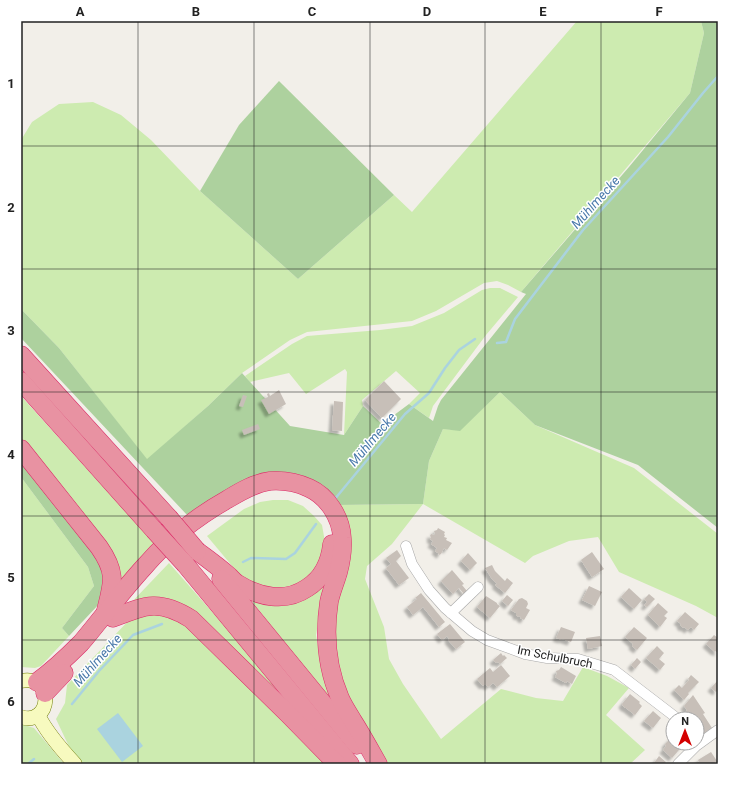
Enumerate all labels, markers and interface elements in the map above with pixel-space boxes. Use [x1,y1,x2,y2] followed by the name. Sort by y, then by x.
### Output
[76,4,85,19] text: A
[192,4,200,19] text: B
[308,4,317,19] text: C
[423,4,431,19] text: D
[539,4,547,19] text: E
[655,4,663,19] text: F
[7,76,15,91] text: 1
[568,173,623,232] water label: Mühlmecke
[7,200,15,215] text: 2
[7,323,15,338] text: 3
[346,409,399,469] water label: Mühlmecke
[7,447,15,462] text: 4
[7,570,15,585] text: 5
[70,631,125,690] water label: Mühlmecke
[516,643,594,671] street label: Im Schulbruch
[7,694,15,709] text: 6
[665,711,705,751] north arrow
[681,715,689,728] text: N

